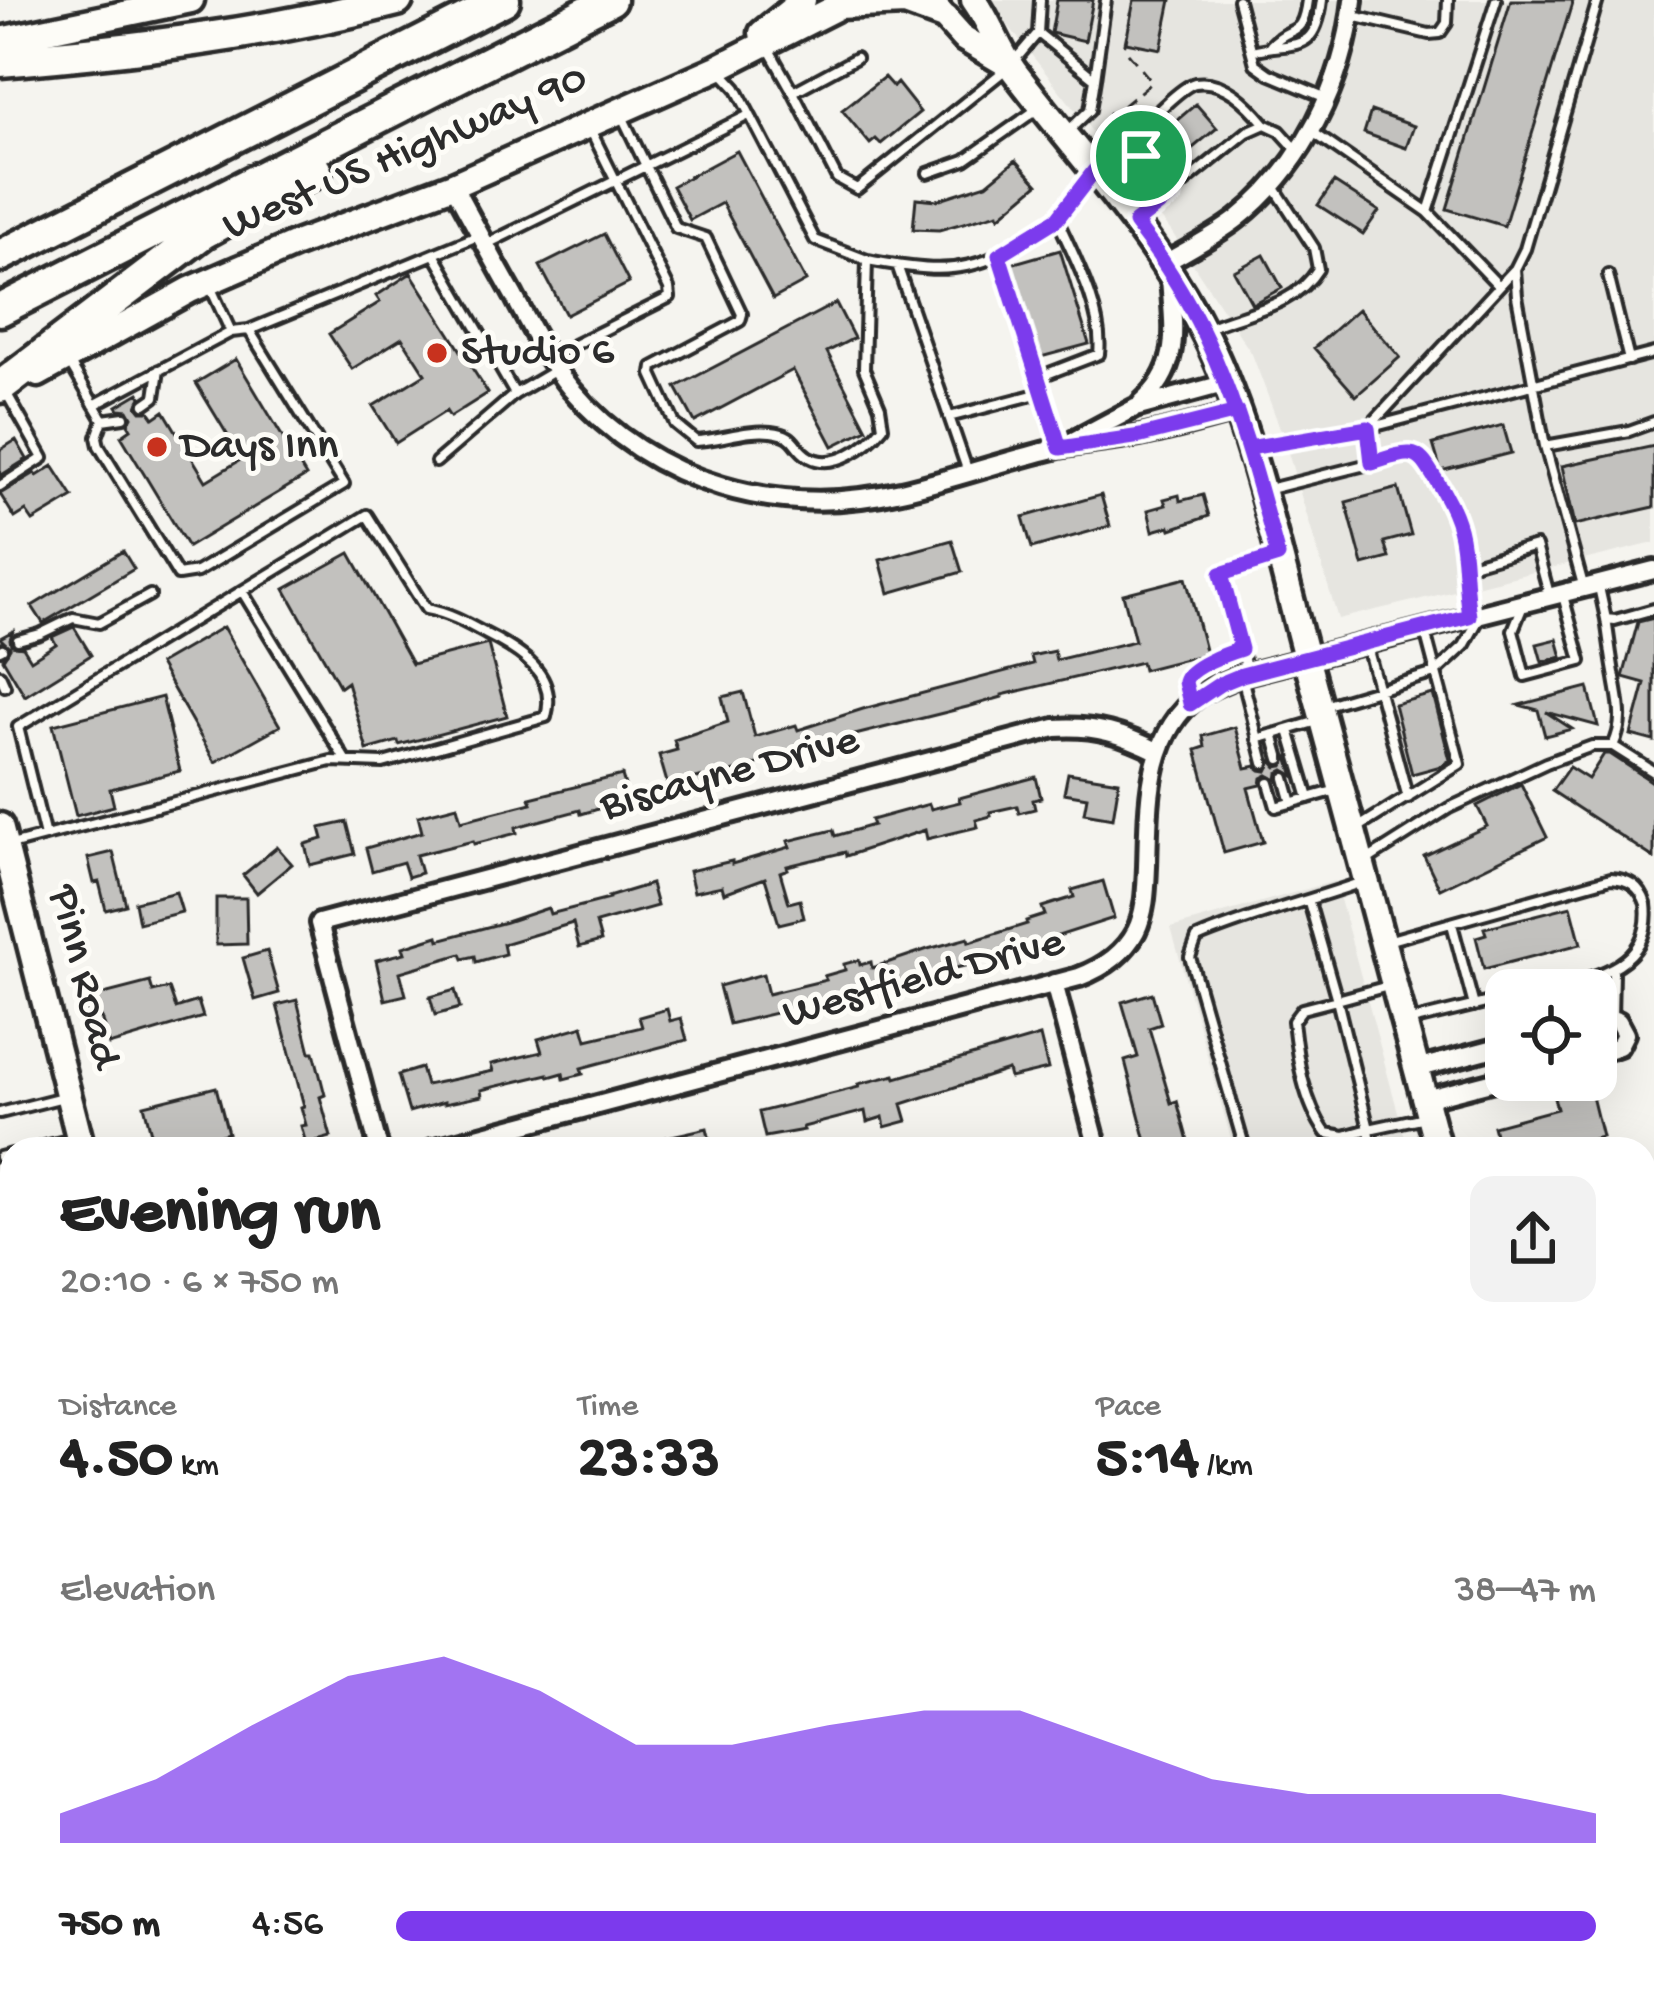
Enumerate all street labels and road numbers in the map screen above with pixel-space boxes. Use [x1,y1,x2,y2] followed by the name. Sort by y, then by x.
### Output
[216,53,596,255] street label: West US Highway 90
[594,715,866,835] street label: Biscayne Drive
[33,878,131,1077] street label: Pinn Road
[778,917,1071,1043] street label: Westfield Drive

